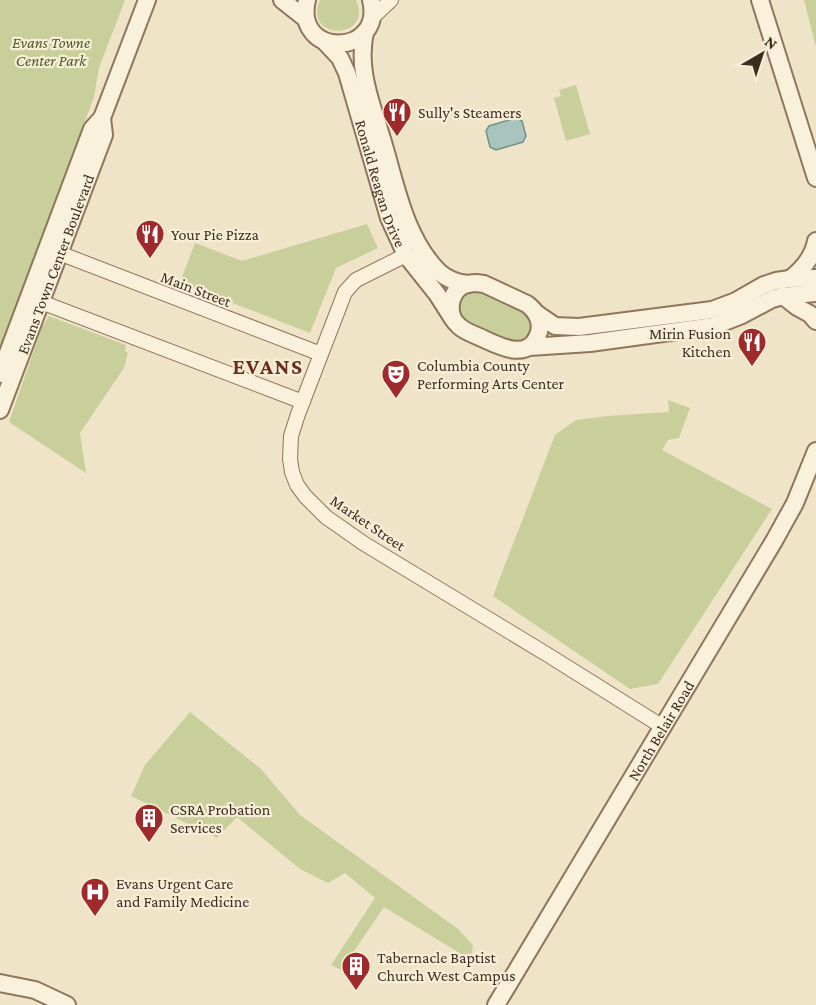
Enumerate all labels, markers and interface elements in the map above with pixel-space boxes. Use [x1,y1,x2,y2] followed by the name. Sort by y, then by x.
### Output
[732,24,792,84] north arrow
[762,33,781,53] text: N
[12,34,90,69] park label: Evans Towne Center Park
[381,96,413,138] restaurant icon: Sully's Steamers
[418,104,522,122] place label: Sully's Steamers
[353,118,410,250] street label: Ronald Reagan Drive
[13,171,97,356] street label: Evans Town Center Boulevard
[134,218,166,260] restaurant icon: Your Pie Pizza
[171,226,260,243] place label: Your Pie Pizza
[158,268,234,310] street label: Main Street
[649,325,731,360] place label: Mirin Fusion Kitchen
[736,326,768,368] restaurant icon: Mirin Fusion Kitchen
[233,354,303,379] district label: EVANS
[417,357,565,393] place label: Columbia County Performing Arts Center
[380,358,412,400] theatre icon: Columbia County Performing Arts Center
[327,492,409,555] street label: Market Street
[624,677,697,784] street label: North Belair Road
[170,801,271,836] place label: CSRA Probation Services
[133,802,165,844] building icon: CSRA Probation Services
[116,875,249,911] place label: Evans Urgent Care and Family Medicine
[79,876,111,918] hospital icon: Evans Urgent Care and Family Medicine
[377,949,515,985] place label: Tabernacle Baptist Church West Campus
[340,950,372,992] building icon: Tabernacle Baptist Church West Campus

